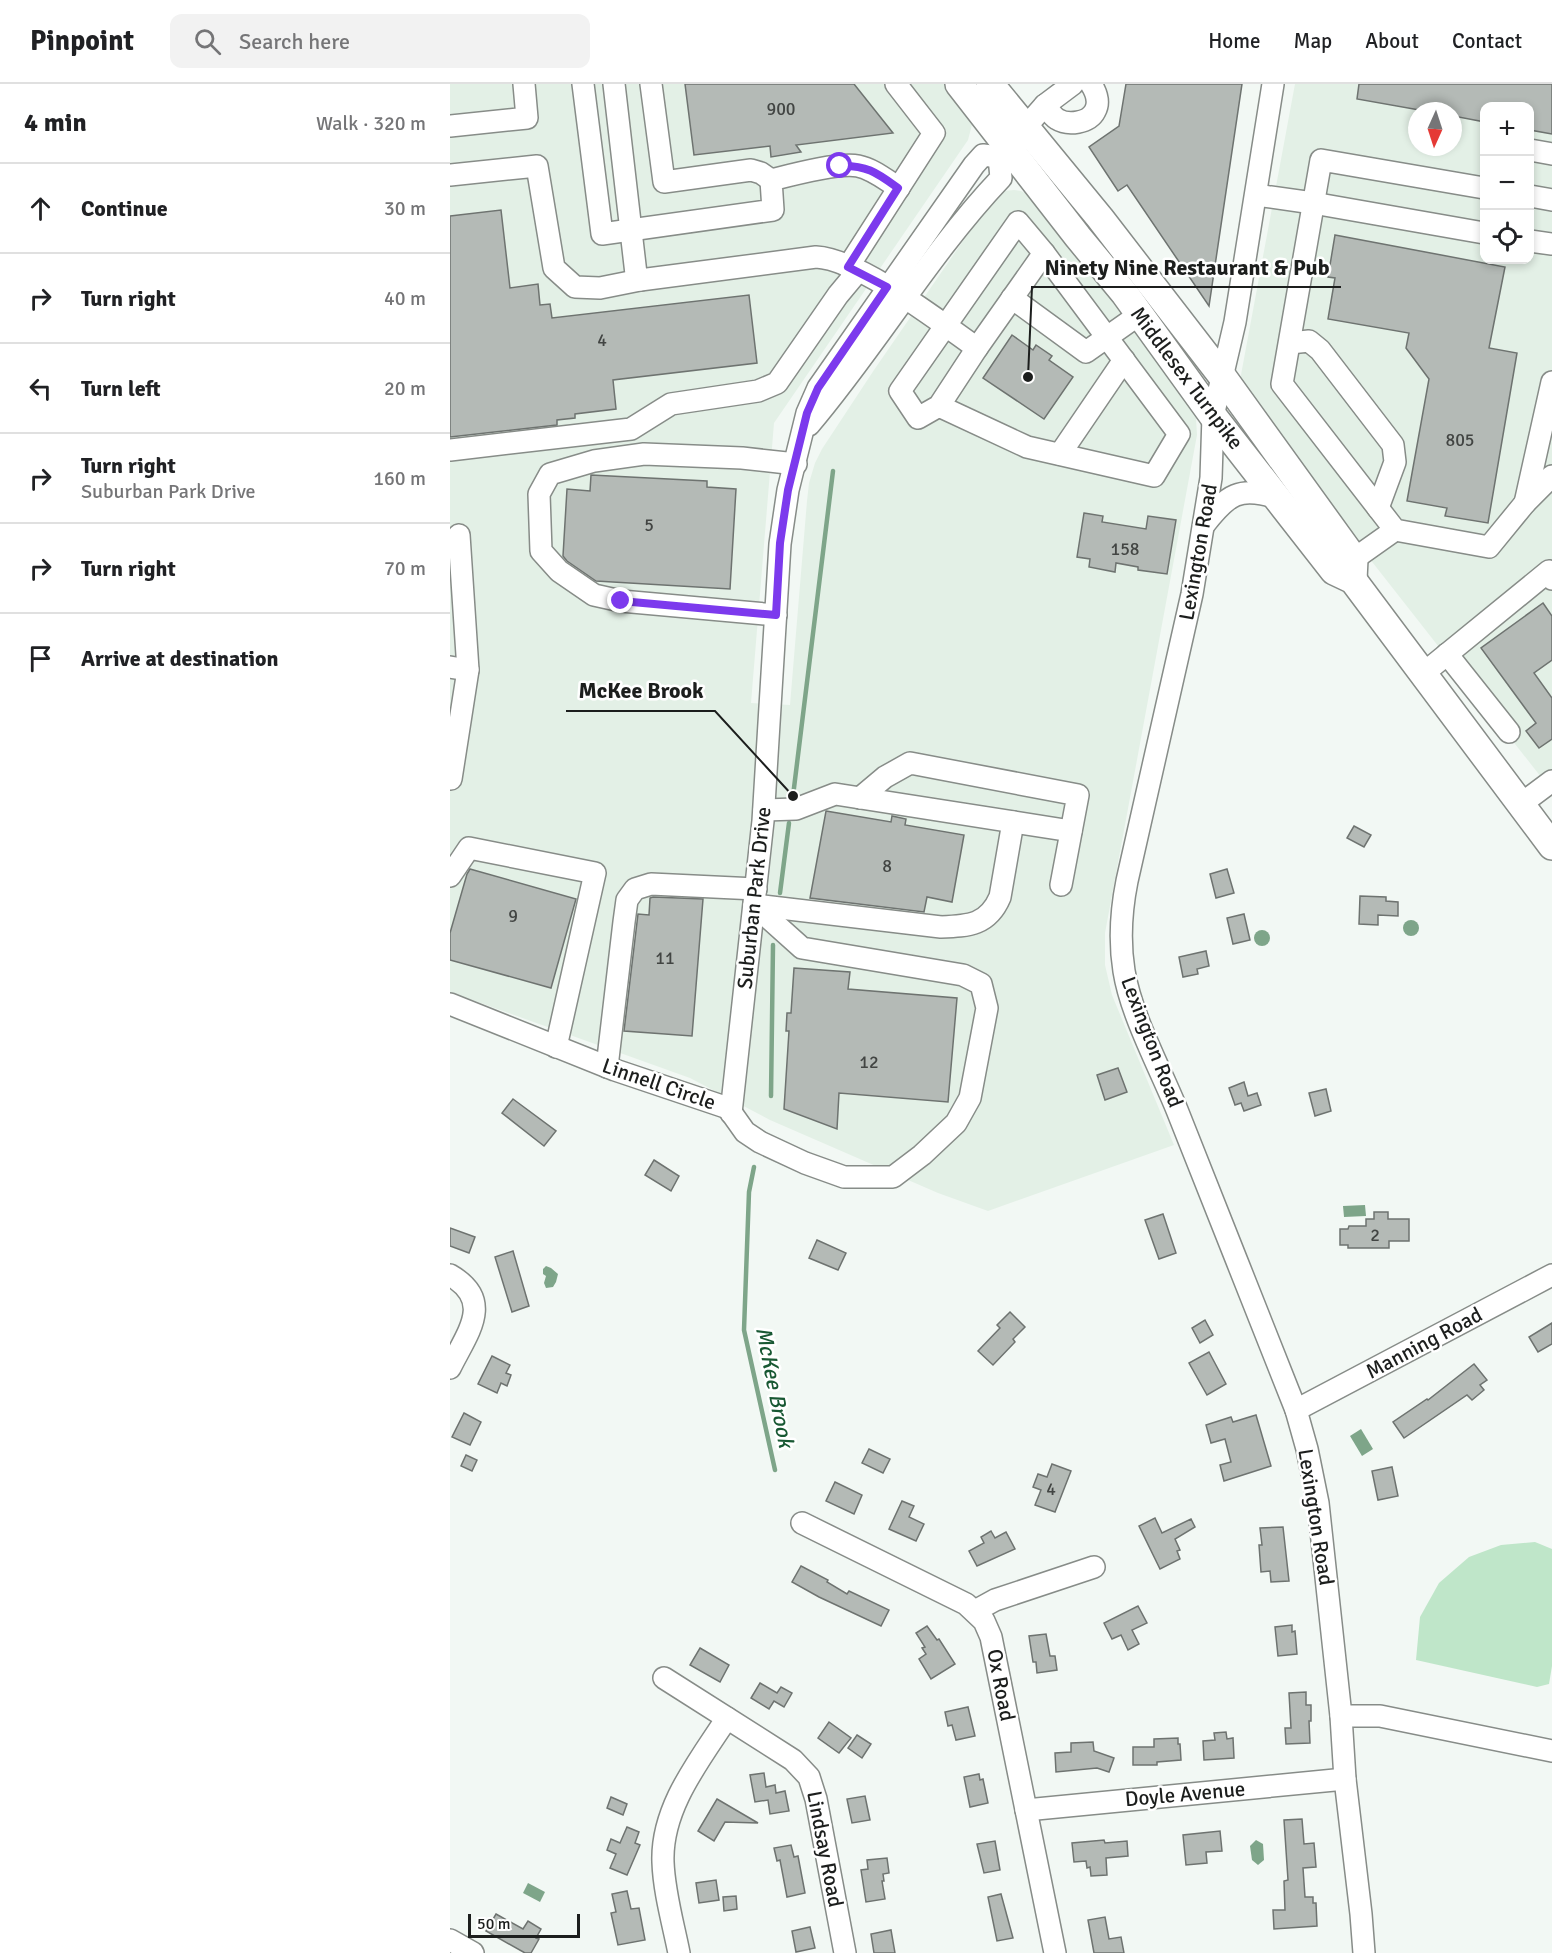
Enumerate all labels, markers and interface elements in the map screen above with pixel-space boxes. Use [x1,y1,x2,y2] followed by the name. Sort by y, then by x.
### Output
[170,14,590,68] search box
[30,24,134,58] text: Pinpoint
[191,25,224,58] icon: search
[239,28,350,55] text: Search here
[1208,28,1261,54] text: Home
[1294,28,1332,54] text: Map
[1365,28,1419,54] text: About
[1452,28,1522,54] text: Contact
[766,98,796,120] house number: 900
[1408,102,1462,156] north arrow
[1480,102,1534,264] map controls
[1480,102,1534,156] button: +
[24,107,87,139] text: 4 min
[316,111,426,136] text: Walk · 320 m
[826,152,852,178] route start
[1480,156,1534,210] button: −
[24,192,57,225] icon: ahead
[81,195,168,222] text: Continue
[384,196,426,221] text: 30 m
[1480,210,1534,264] button: locate
[1032,247,1341,287] callout: Ninety Nine Restaurant & Pub
[1045,254,1330,281] text: Ninety Nine Restaurant & Pub
[24,282,57,315] icon: right
[81,285,176,312] text: Turn right
[384,286,426,311] text: 40 m
[1125,301,1249,455] street label: Middlesex Turnpike
[597,329,607,351] house number: 4
[24,372,57,405] icon: left
[81,375,161,402] text: Turn left
[384,376,426,401] text: 20 m
[1445,429,1475,451] house number: 805
[81,452,176,479] text: Turn right
[24,462,57,495] icon: right
[373,466,426,491] text: 160 m
[81,479,255,504] text: Suburban Park Drive
[1173,482,1223,622] street label: Lexington Road
[644,514,654,536] house number: 5
[1110,538,1140,560] house number: 158
[24,552,57,585] icon: right
[81,555,176,582] text: Turn right
[384,556,426,581] text: 70 m
[607,587,633,613] route end
[24,642,57,675] icon: arrive
[81,645,278,672] text: Arrive at destination
[566,671,715,711] callout: McKee Brook
[578,677,704,704] text: McKee Brook
[731,806,777,990] street label: Suburban Park Drive
[882,855,892,877] house number: 8
[508,905,518,927] house number: 9
[655,947,675,969] house number: 11
[1115,973,1189,1111] street label: Lexington Road
[859,1051,879,1073] house number: 12
[599,1052,719,1116] street label: Linnell Circle
[1370,1224,1380,1246] house number: 2
[1361,1301,1487,1385] street label: Manning Road
[750,1324,800,1452] water label: McKee Brook
[1292,1447,1340,1587] street label: Lexington Road
[1046,1478,1056,1500] house number: 4
[981,1647,1021,1723] street label: Ox Road
[1124,1776,1246,1812] street label: Doyle Avenue
[801,1789,849,1909] street label: Lindsay Road
[468,1911,580,1938] scale bar
[477,1914,511,1934] text: 50 m

